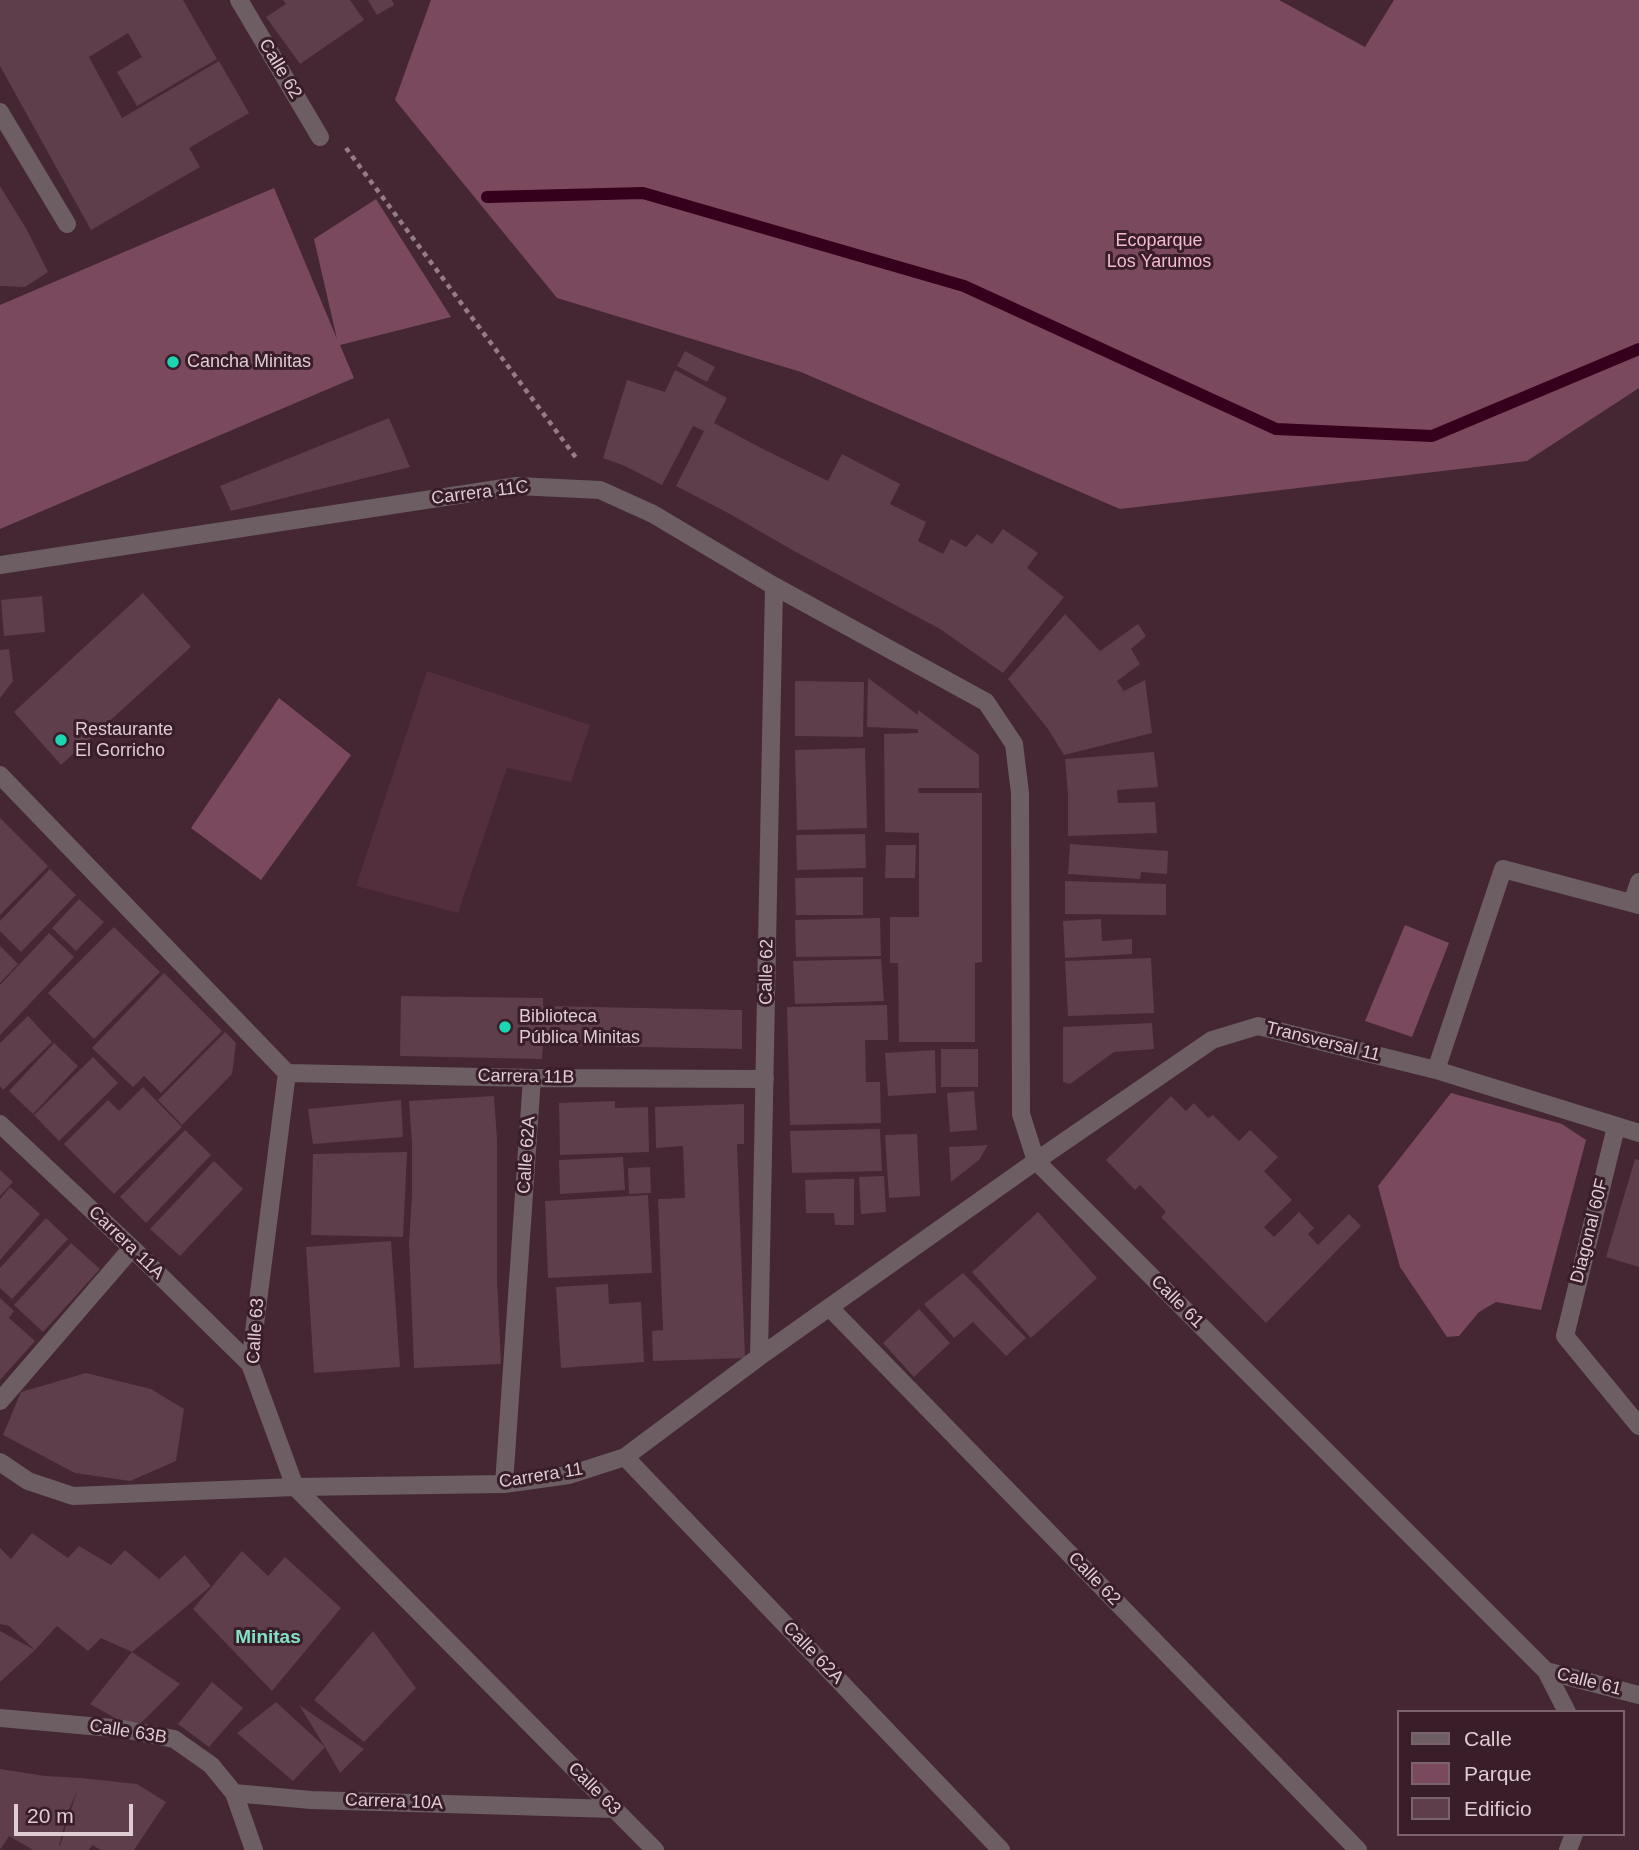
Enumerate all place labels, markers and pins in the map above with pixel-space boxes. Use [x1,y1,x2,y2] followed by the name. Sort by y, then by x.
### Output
[187,351,311,373] place label: Cancha Minitas
[165,354,181,370] marker: Cancha Minitas
[75,719,173,762] place label: Restaurante El Gorricho
[53,732,69,748] marker: Restaurante El Gorricho
[519,1006,640,1048] place label: Biblioteca Pública Minitas
[497,1019,513,1035] marker: Biblioteca Pública Minitas

